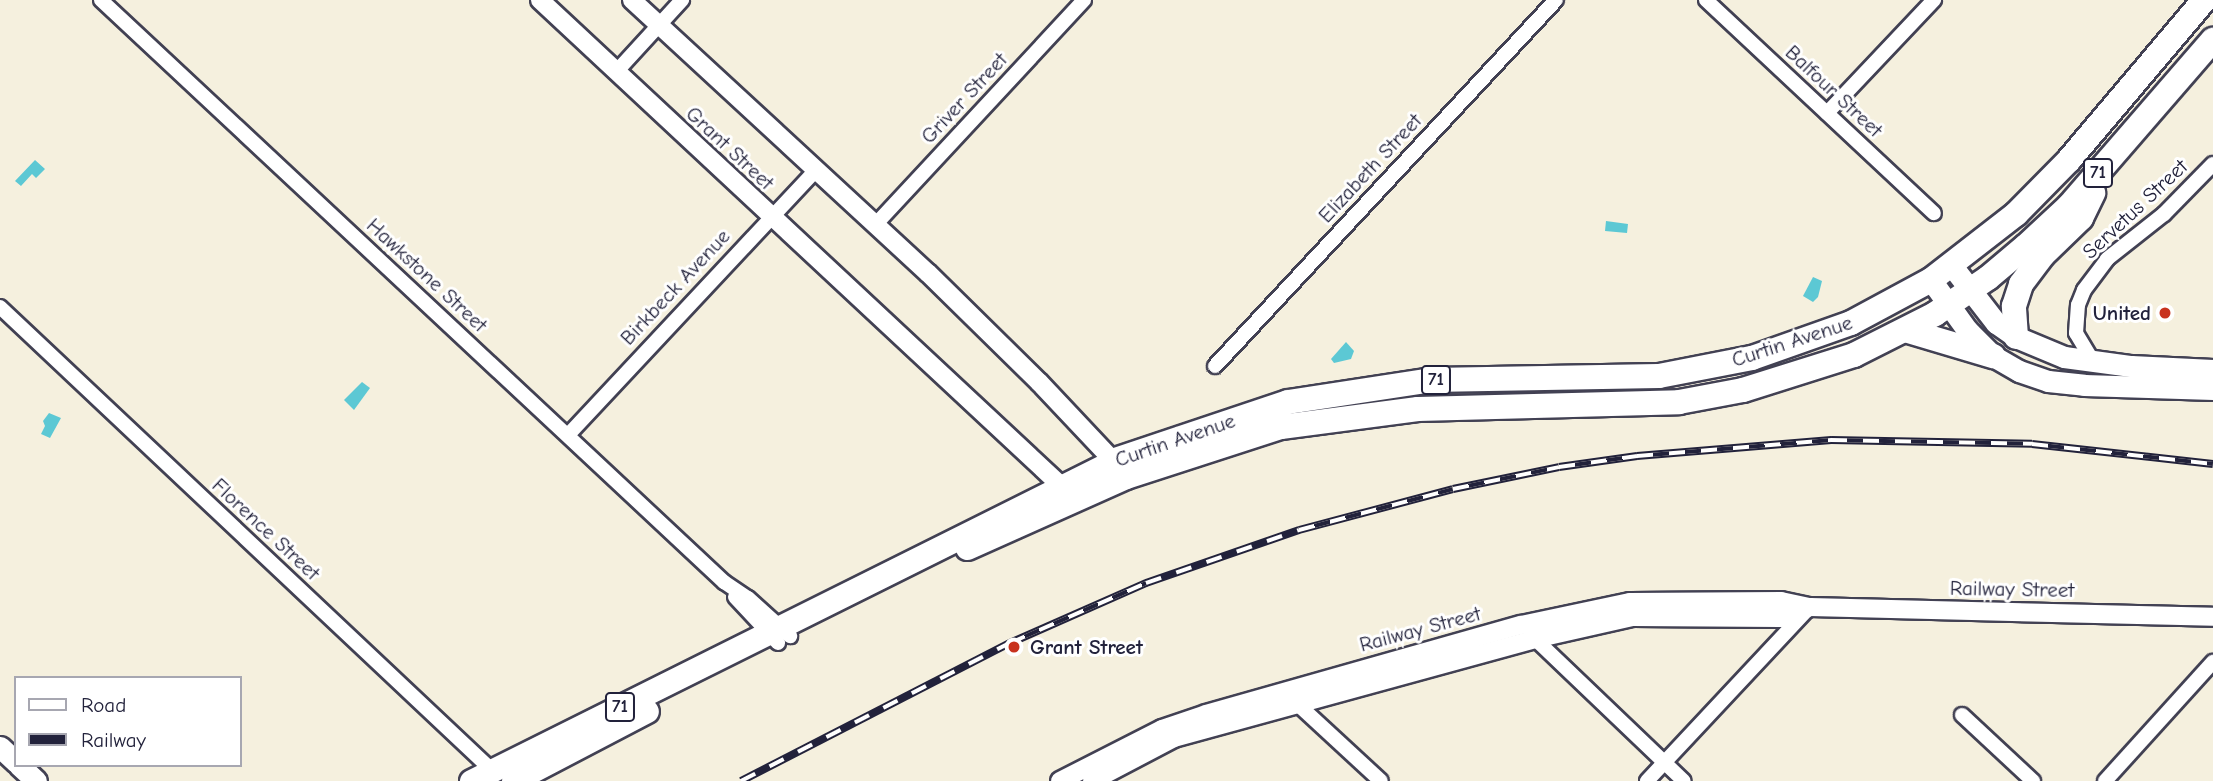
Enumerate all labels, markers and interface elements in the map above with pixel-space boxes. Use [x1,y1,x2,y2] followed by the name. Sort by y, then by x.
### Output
[1780,40,1888,142] street label: Balfour Street
[916,47,1012,149] street label: Griver Street
[681,101,779,195] street label: Grant Street
[1313,108,1427,228] street label: Elizabeth Street
[2077,154,2193,264] street label: Servetus Street
[2082,158,2114,188] road number: 71
[361,213,493,337] street label: Hawkstone Street
[615,224,735,350] street label: Birkbeck Avenue
[2093,300,2151,326] place label: United
[2157,305,2173,321] marker: United
[1729,310,1855,372] street label: Curtin Avenue
[1420,364,1452,396] road number: 71
[1112,408,1238,472] street label: Curtin Avenue
[207,473,325,585] street label: Florence Street
[1950,575,2074,603] street label: Railway Street
[1357,601,1483,657] street label: Railway Street
[1030,634,1143,660] place label: Grant Street
[1004,637,1024,657] marker: Grant Street
[14,676,242,767] legend
[604,692,636,722] road number: 71
[81,693,126,717] text: Road
[81,728,146,752] text: Railway

